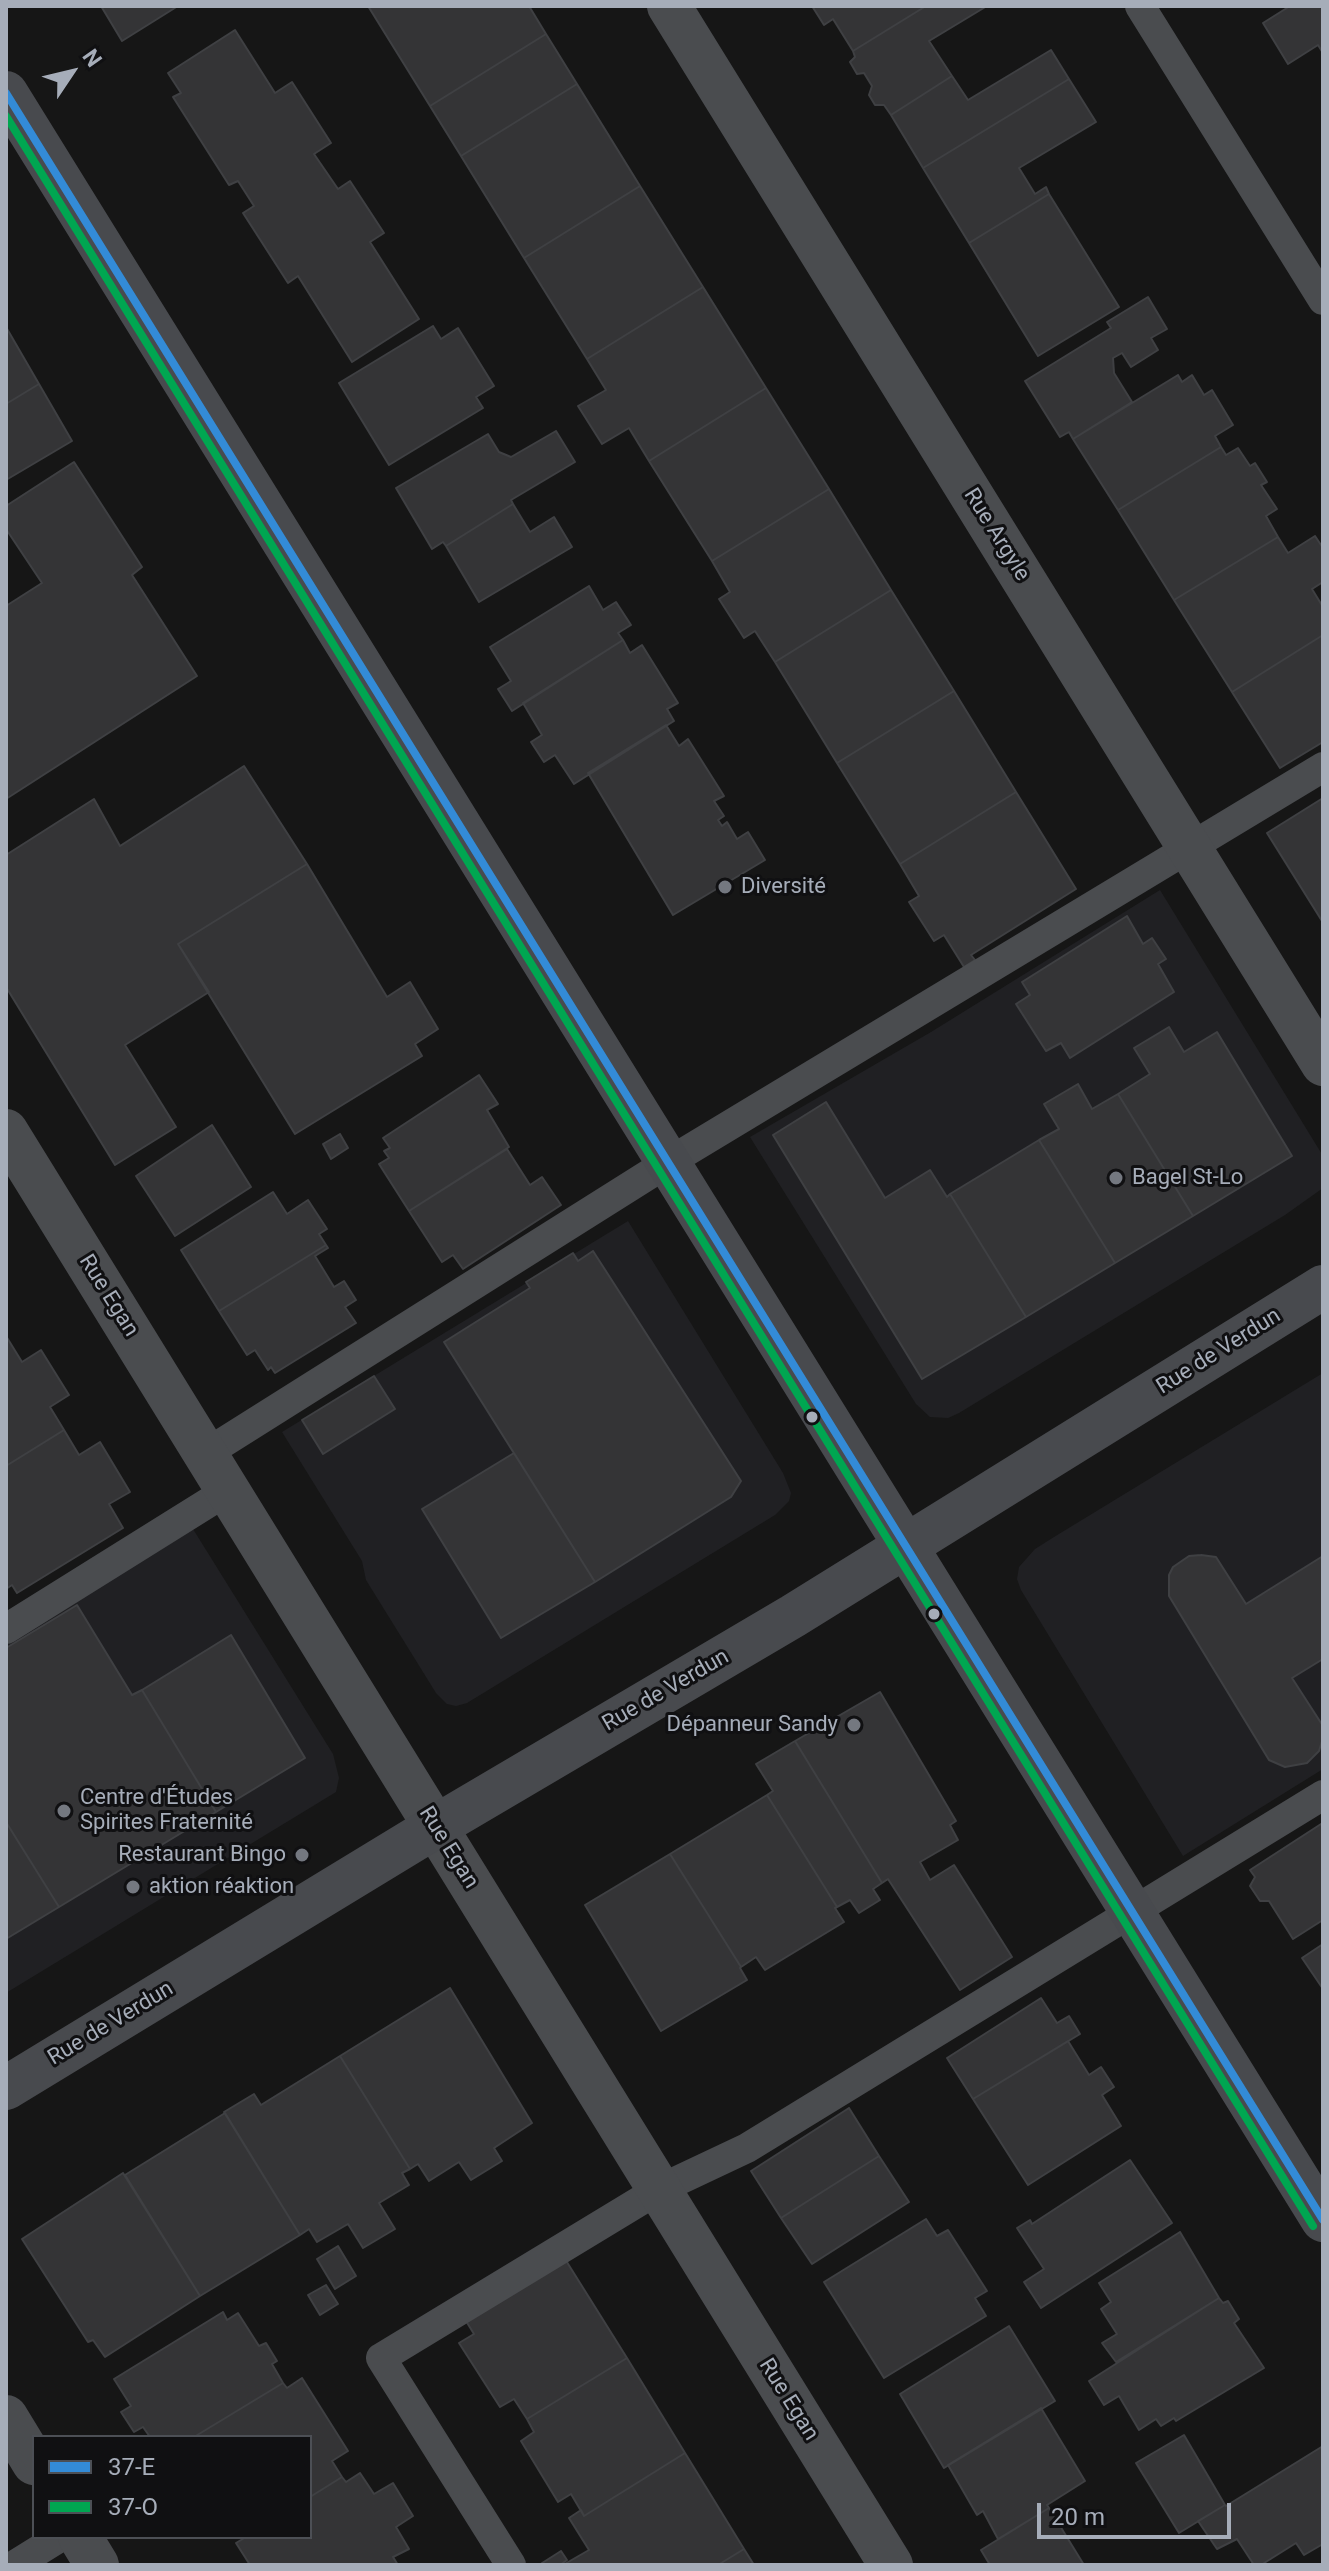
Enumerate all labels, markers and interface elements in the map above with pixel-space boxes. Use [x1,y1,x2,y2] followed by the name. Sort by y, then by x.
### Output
[32,32,112,112] north arrow
[77,44,107,71] text: N
[957,484,1035,586] street label: Rue Argyle
[741,874,826,900] place label: Diversité
[716,878,734,896] marker: Diversité
[1132,1165,1243,1191] place label: Bagel St-Lo
[1107,1169,1125,1187] marker: Bagel St-Lo
[73,1250,143,1342] street label: Rue Egan
[1152,1303,1286,1401] street label: Rue de Verdun
[804,1409,820,1425] unlabelled marker
[926,1606,942,1622] unlabelled marker
[598,1644,734,1738] street label: Rue de Verdun
[667,1712,838,1738] place label: Dépanneur Sandy
[845,1716,863,1734] marker: Dépanneur Sandy
[80,1785,253,1836] place label: Centre d'Études Spirites Fraternité
[55,1802,73,1820] marker: Centre d'Études Spirites Fraternité
[413,1802,483,1894] street label: Rue Egan
[118,1842,286,1868] place label: Restaurant Bingo
[293,1846,311,1864] marker: Restaurant Bingo
[149,1874,294,1900] place label: aktion réaktion
[124,1878,142,1896] marker: aktion réaktion
[44,1976,178,2072] street label: Rue de Verdun
[753,2354,823,2446] street label: Rue Egan
[32,2435,312,2539] legend
[108,2453,155,2481] text: 37-E
[1041,2487,1235,2537] scale bar
[108,2493,158,2521] text: 37-O
[1051,2503,1105,2531] text: 20 m

